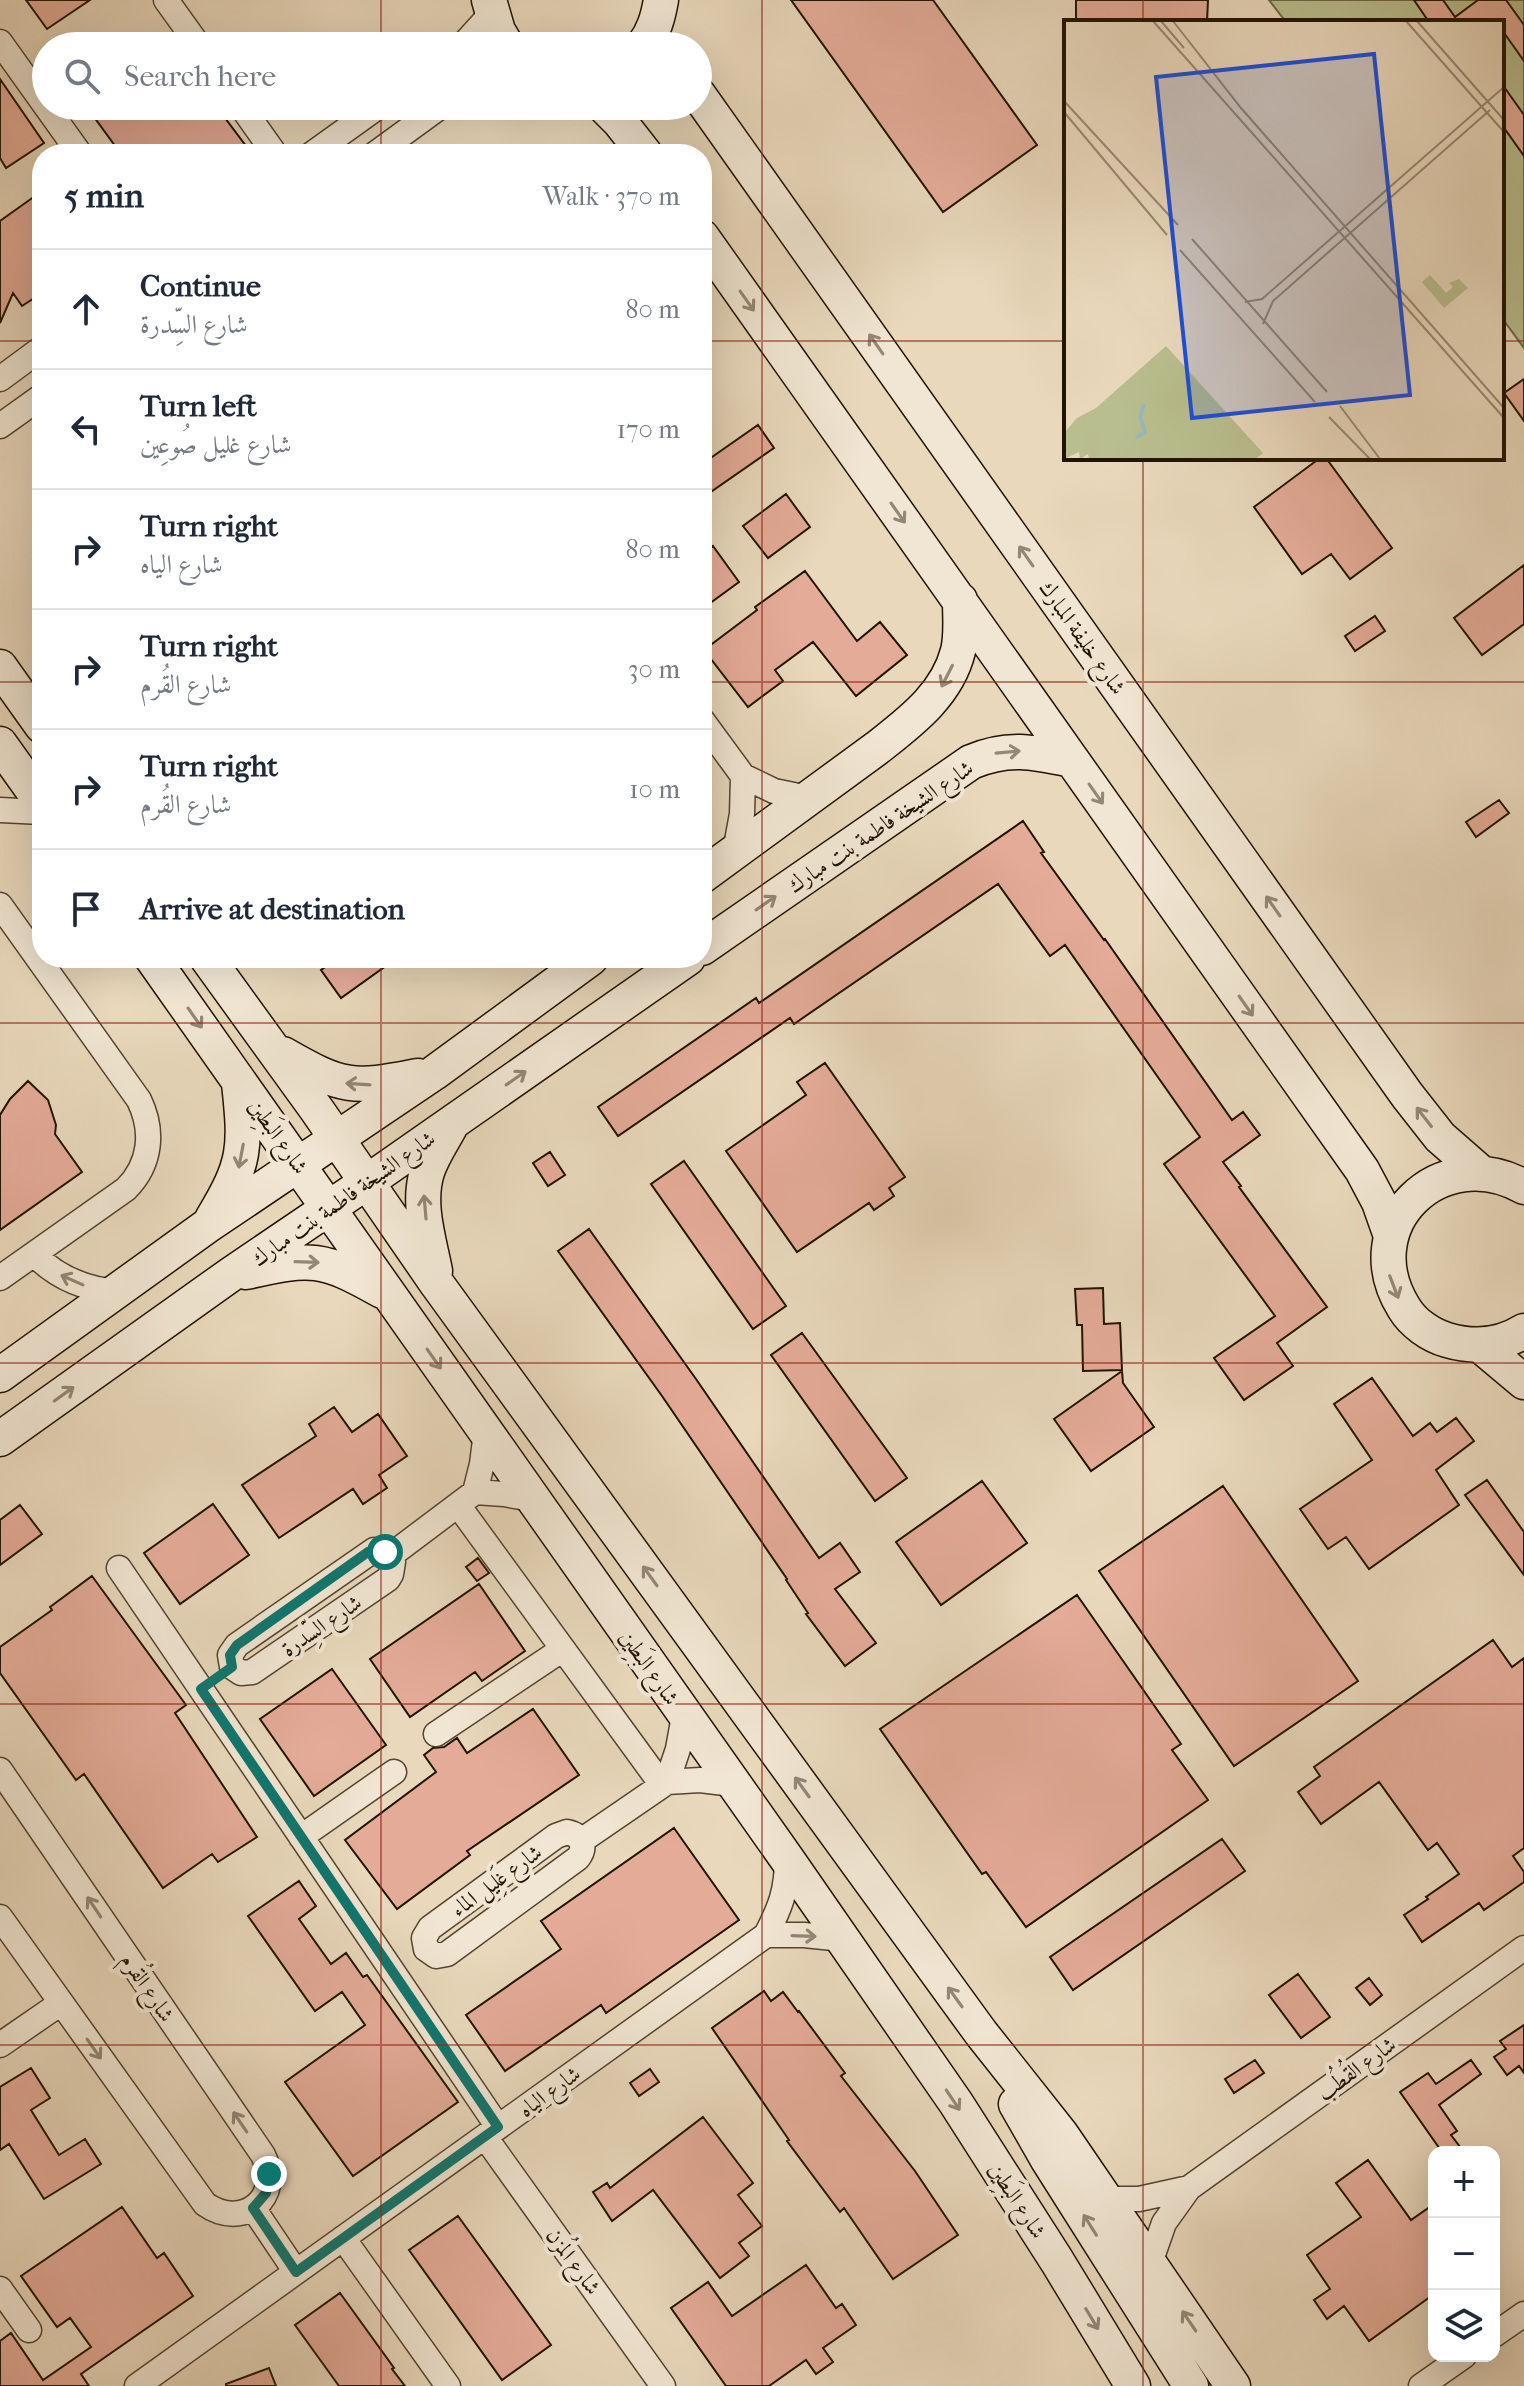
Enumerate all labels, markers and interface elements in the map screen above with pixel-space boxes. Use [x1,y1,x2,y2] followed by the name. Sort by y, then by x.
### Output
[1064,20,1504,460] inset map
[32,32,712,120] search box
[60,54,104,98] icon: search
[124,59,276,94] text: Search here
[64,176,144,216] text: 5 min
[543,181,680,212] text: Walk · 370 m
[140,269,261,304] text: Continue
[64,287,108,331] icon: ahead
[739,289,755,311] one-way arrow
[625,294,680,325] text: 80 m
[140,309,248,340] text: شارع السِّدرة
[868,334,884,356] one-way arrow
[140,389,257,424] text: Turn left
[64,407,108,451] icon: left
[617,414,680,445] text: 170 m
[140,429,292,460] text: شارع غليل صُوعِين
[890,501,906,523] one-way arrow
[140,509,278,544] text: Turn right
[64,527,108,571] icon: right
[625,534,680,565] text: 80 m
[1018,546,1034,568] one-way arrow
[140,549,223,580] text: شارع الياه
[1029,575,1131,703] street label: شارع خليفة المبارك
[140,629,278,664] text: Turn right
[64,647,108,691] icon: right
[628,654,680,685] text: 30 m
[939,663,955,687] one-way arrow
[140,669,231,700] text: شارع القُرم
[994,745,1021,760] one-way arrow
[140,749,278,784] text: Turn right
[783,755,981,903] street label: شارع الشيخة فاطمة بنت مبارك
[64,767,108,811] icon: right
[629,774,680,805] text: 10 m
[1088,782,1104,804] one-way arrow
[140,789,231,820] text: شارع القُرم
[64,887,108,931] icon: arrive
[140,892,405,927] text: Arrive at destination
[754,895,776,911] one-way arrow
[1265,895,1281,917] one-way arrow
[1237,995,1254,1016] one-way arrow
[187,1007,204,1029] one-way arrow
[504,1070,526,1086] one-way arrow
[345,1076,371,1091] one-way arrow
[239,1092,316,1182] street label: شارع البَطِين
[1415,1107,1433,1128] one-way arrow
[247,1126,443,1276] street label: شارع الشيخة فاطمة بنت مبارك
[233,1143,248,1169] one-way arrow
[417,1194,432,1221] one-way arrow
[293,1255,320,1270] one-way arrow
[60,1272,85,1287] one-way arrow
[1388,1274,1402,1299] one-way arrow
[426,1347,443,1369] one-way arrow
[52,1386,74,1402] one-way arrow
[367,1534,403,1570] route start
[641,1566,658,1588] one-way arrow
[275,1587,369,1666] street label: شارع السِّدرة
[610,1623,687,1713] street label: شارع البَطِين
[794,1776,810,1798] one-way arrow
[444,1837,550,1927] street label: شارع غَلِيل الماء
[86,1896,102,1919] one-way arrow
[790,1928,817,1943] one-way arrow
[110,1945,185,2030] street label: شارع القُرم
[947,1987,963,2009] one-way arrow
[1308,2027,1404,2110] street label: شارع القُطُب
[86,2037,102,2059] one-way arrow
[514,2061,589,2127] street label: شارع الياه
[945,2088,961,2110] one-way arrow
[232,2111,249,2133] one-way arrow
[1428,2146,1500,2362] map controls
[1428,2146,1500,2218] button: +
[251,2156,287,2192] route end
[979,2156,1054,2246] street label: شارع البَطِين
[1081,2214,1097,2237] one-way arrow
[1428,2218,1500,2290] button: −
[536,2220,611,2303] street label: شارع المُزن
[1428,2290,1500,2362] button: layers
[1084,2307,1100,2330] one-way arrow
[1181,2311,1197,2333] one-way arrow

